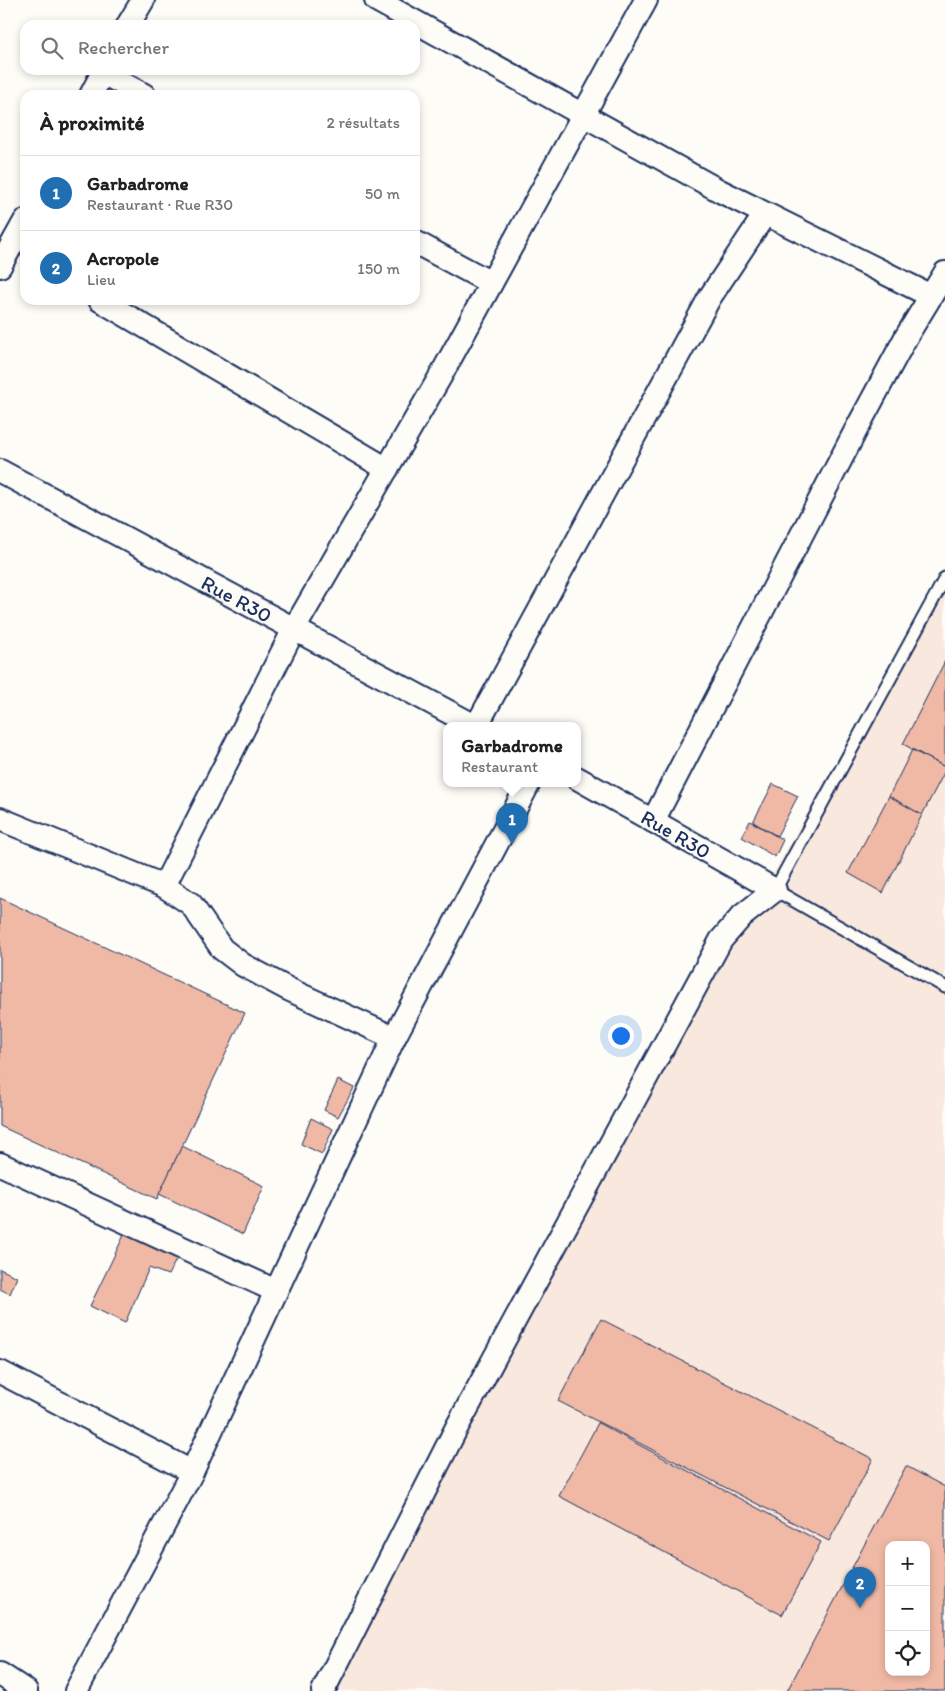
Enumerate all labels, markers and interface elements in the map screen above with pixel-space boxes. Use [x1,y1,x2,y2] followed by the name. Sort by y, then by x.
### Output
[20,20,420,75] search box
[38,34,66,62] icon: search
[78,36,169,59] text: Rechercher
[40,110,145,135] text: À proximité
[326,113,400,132] text: 2 résultats
[87,172,189,195] text: Garbadrome
[52,184,60,203] text: 1
[365,184,400,203] text: 50 m
[87,195,233,214] text: Restaurant · Rue R30
[87,247,159,270] text: Acropole
[52,259,60,278] text: 2
[357,259,400,278] text: 150 m
[87,270,116,289] text: Lieu
[197,569,277,627] street label: Rue R30
[443,722,581,787] popup
[461,734,563,757] text: Garbadrome
[461,757,538,776] text: Restaurant
[496,803,528,844] pin: 1
[637,804,715,864] street label: Rue R30
[608,1023,634,1049] your location
[885,1541,930,1676] map controls
[885,1541,930,1586] button: +
[844,1567,876,1608] pin: 2
[885,1586,930,1631] button: −
[885,1631,930,1676] button: locate

